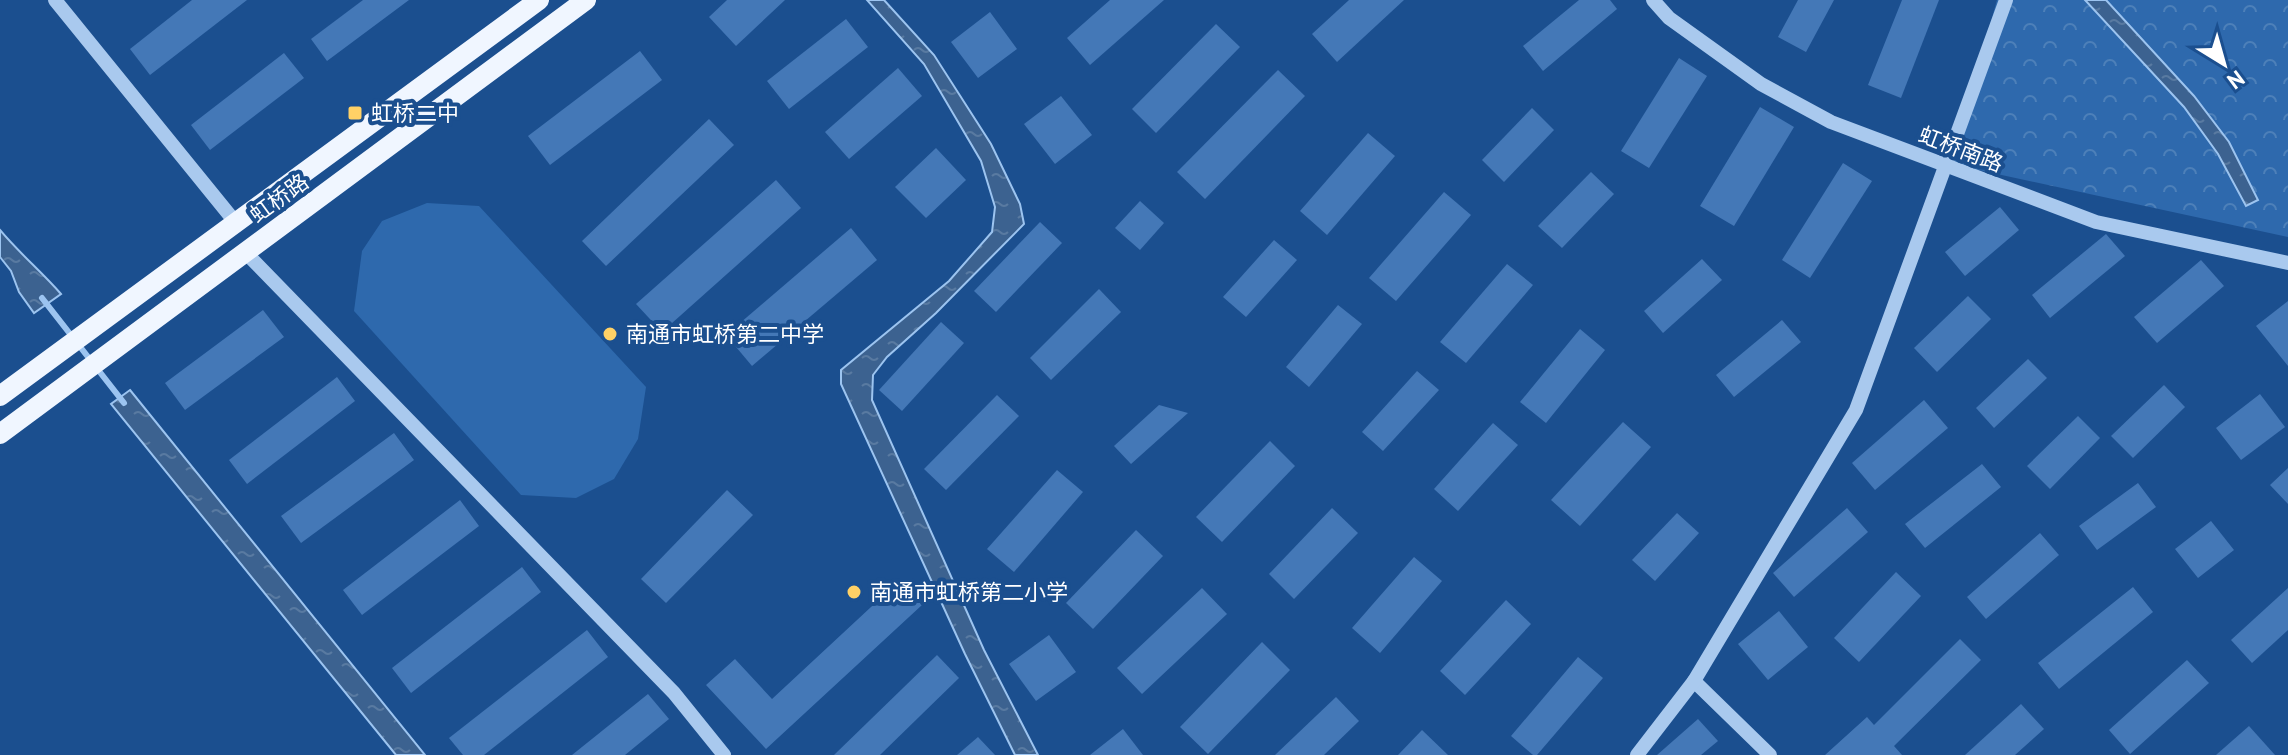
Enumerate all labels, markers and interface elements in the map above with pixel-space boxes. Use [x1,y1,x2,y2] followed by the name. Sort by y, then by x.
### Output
[2184,24,2264,104] north arrow
[2222,64,2250,96] text: N
[371,99,459,127] place label: 虹桥二中
[346,104,364,122] marker: 虹桥二中
[1915,120,2007,178] street label: 虹桥南路
[244,167,314,229] street label: 虹桥路
[626,320,824,348] place label: 南通市虹桥第二中学
[601,325,619,343] marker: 南通市虹桥第二中学
[870,578,1068,606] place label: 南通市虹桥第二小学
[845,583,863,601] marker: 南通市虹桥第二小学

